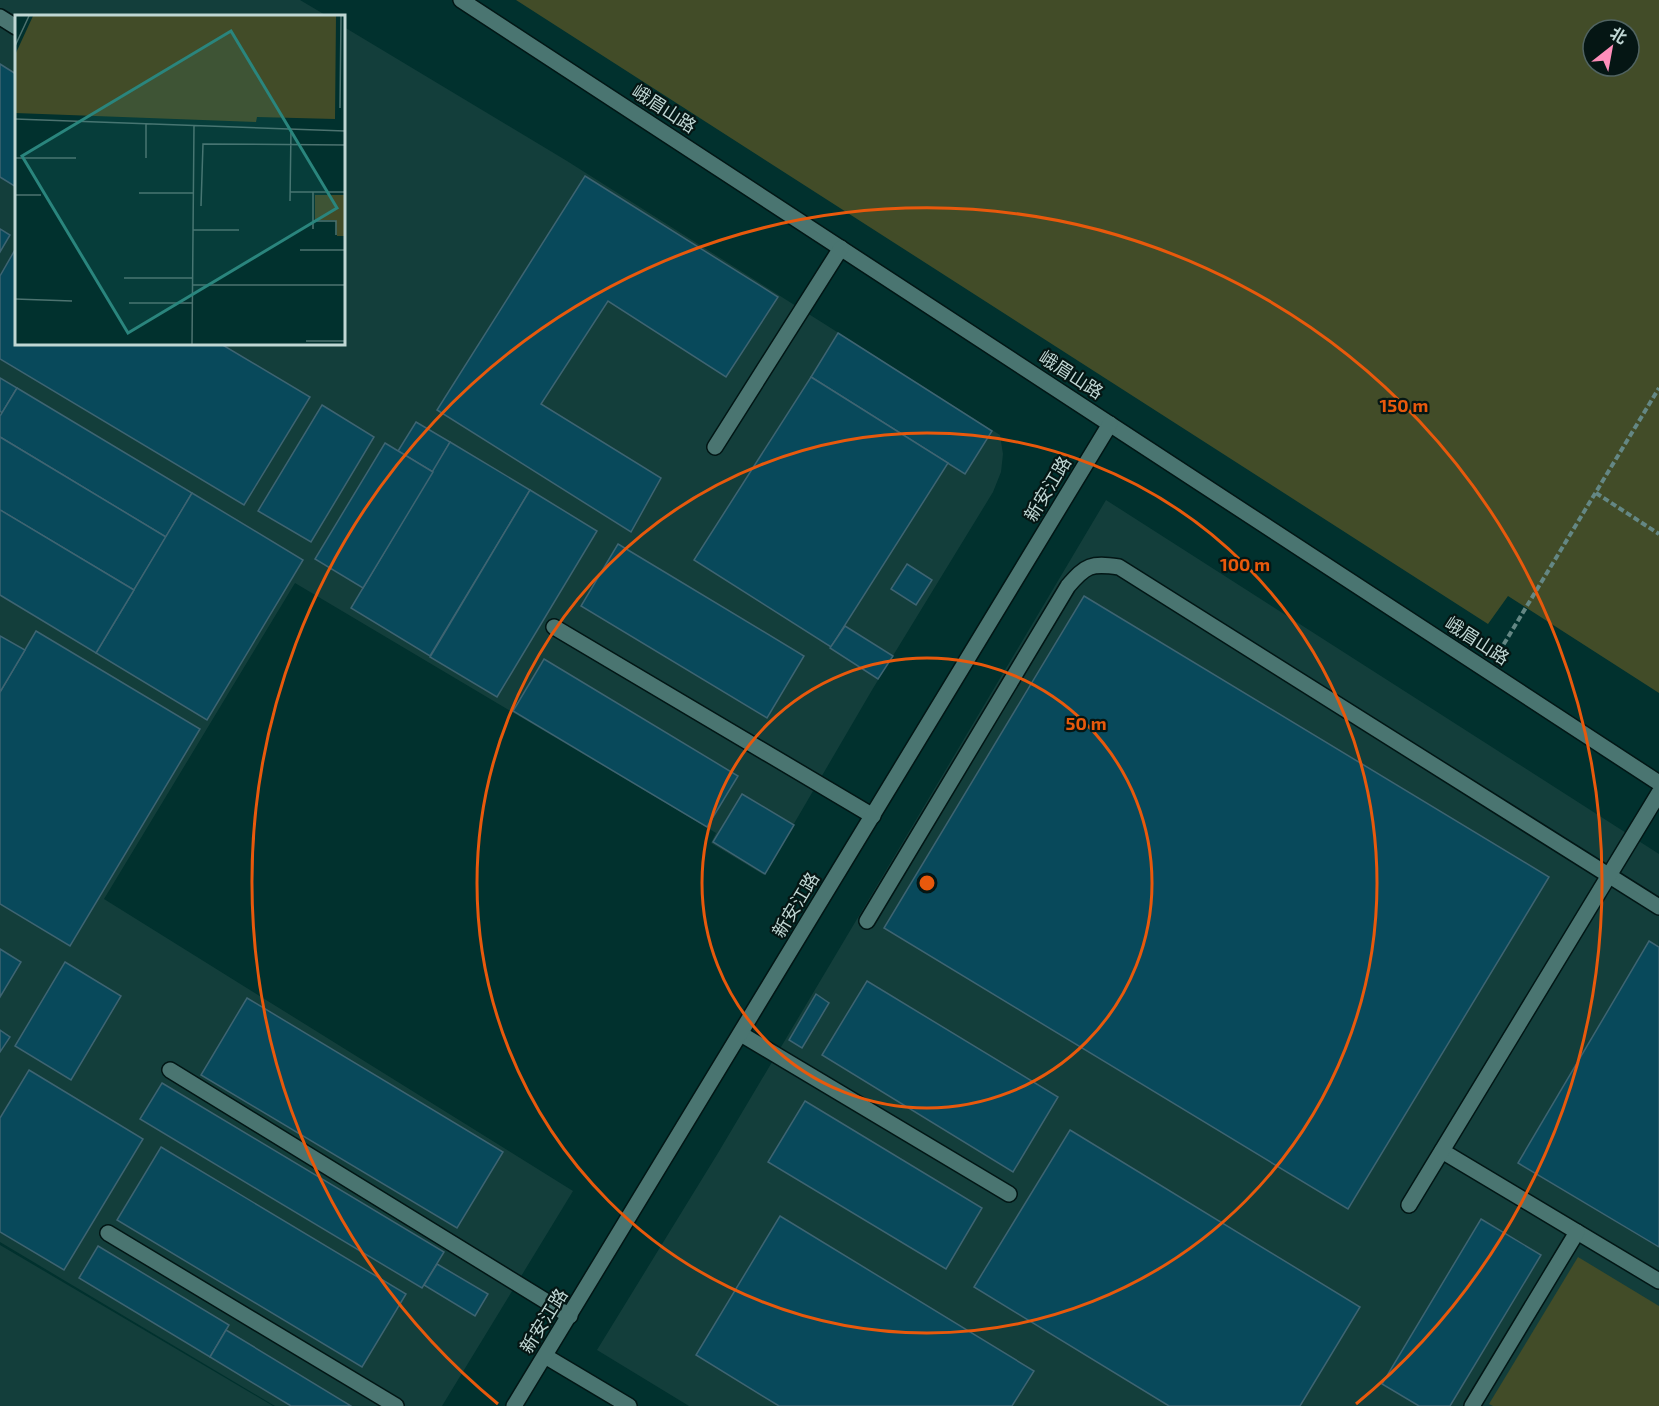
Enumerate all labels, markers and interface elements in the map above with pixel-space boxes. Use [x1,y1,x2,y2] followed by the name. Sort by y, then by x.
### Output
[15,15,345,345] inset map
[1581,18,1641,78] north arrow
[1607,22,1631,47] text: 北
[628,79,701,137] street label: 峨眉山路
[1035,345,1108,403] street label: 峨眉山路
[1380,394,1428,416] text: 150 m
[1019,452,1075,525] street label: 新安江路
[1220,553,1270,575] text: 100 m
[1441,611,1514,669] street label: 峨眉山路
[1065,712,1107,734] text: 50 m
[767,868,823,941] street label: 新安江路
[917,873,937,893] centre of rings
[515,1284,572,1357] street label: 新安江路

